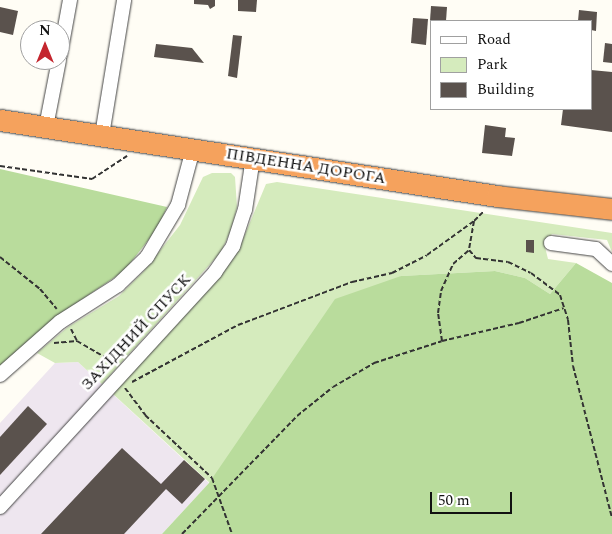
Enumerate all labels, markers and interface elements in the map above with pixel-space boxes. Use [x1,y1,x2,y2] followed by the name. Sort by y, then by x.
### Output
[20,20,70,70] north arrow
[39,20,51,41] text: N
[430,20,592,110] legend
[477,28,511,51] text: Road
[477,53,508,76] text: Park
[477,78,534,101] text: Building
[225,144,387,188] street label: ПІВДЕННА ДОРОГА
[77,270,195,394] street label: ЗАХІДНИЙ СПУСК
[432,482,514,514] scale bar
[438,489,470,512] text: 50 m

